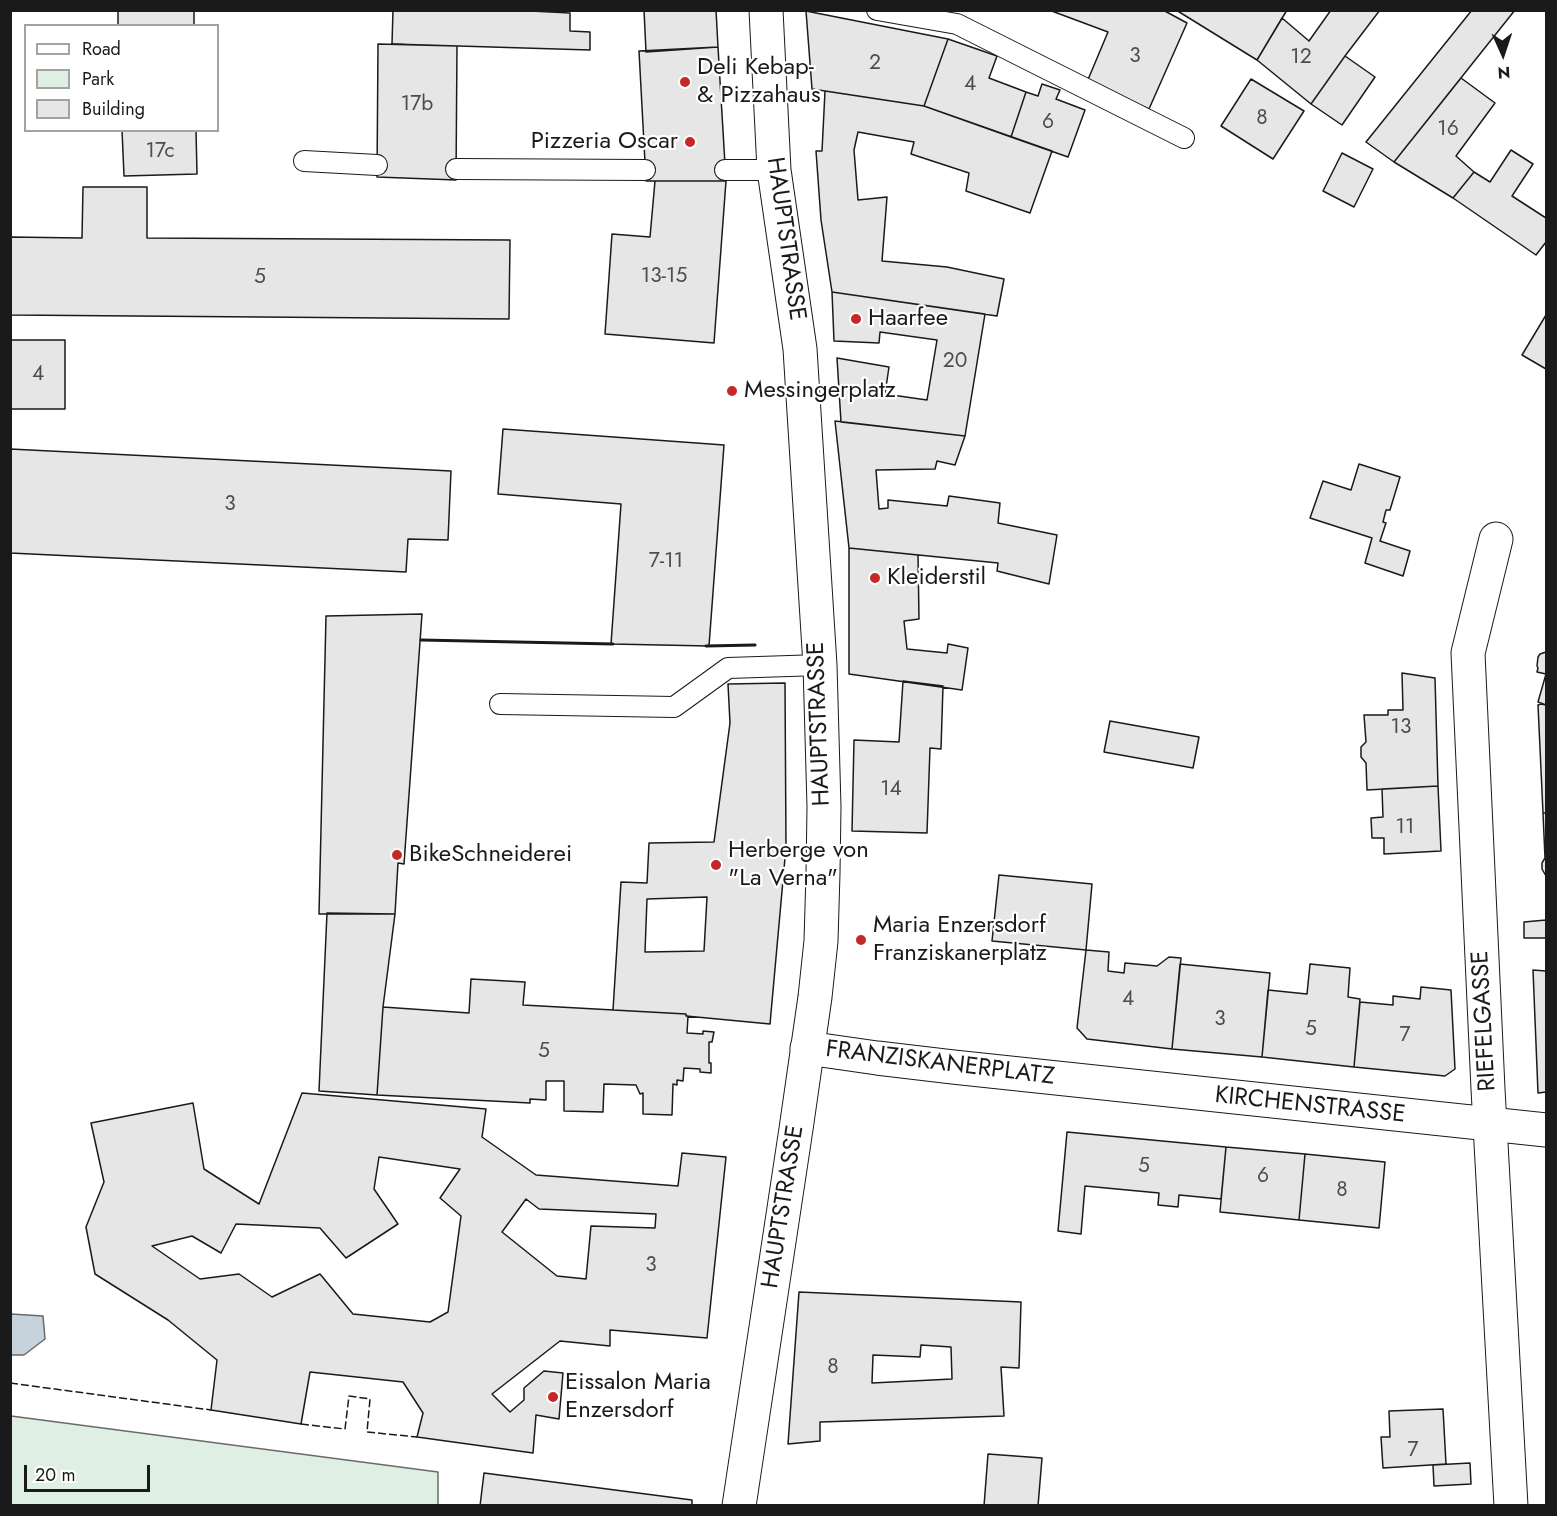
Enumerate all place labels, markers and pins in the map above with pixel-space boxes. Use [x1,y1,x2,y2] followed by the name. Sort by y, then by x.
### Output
[697,54,821,110] place label: Deli Kebap- & Pizzahaus
[678,75,692,89] marker: Deli Kebap- & Pizzahaus
[531,128,678,156] place label: Pizzeria Oscar
[683,135,697,149] marker: Pizzeria Oscar
[868,305,948,333] place label: Haarfee
[849,312,863,326] marker: Haarfee
[744,377,896,405] place label: Messingerplatz
[725,384,739,398] marker: Messingerplatz
[887,564,986,592] place label: Kleiderstil
[868,571,882,585] marker: Kleiderstil
[728,837,869,893] place label: Herberge von "La Verna"
[409,841,572,869] place label: BikeSchneiderei
[390,848,404,862] marker: BikeSchneiderei
[709,858,723,872] marker: Herberge von "La Verna"
[873,912,1047,968] place label: Maria Enzersdorf Franziskanerplatz
[854,933,868,947] marker: Maria Enzersdorf Franziskanerplatz
[565,1369,711,1425] place label: Eissalon Maria Enzersdorf
[546,1390,560,1404] marker: Eissalon Maria Enzersdorf

